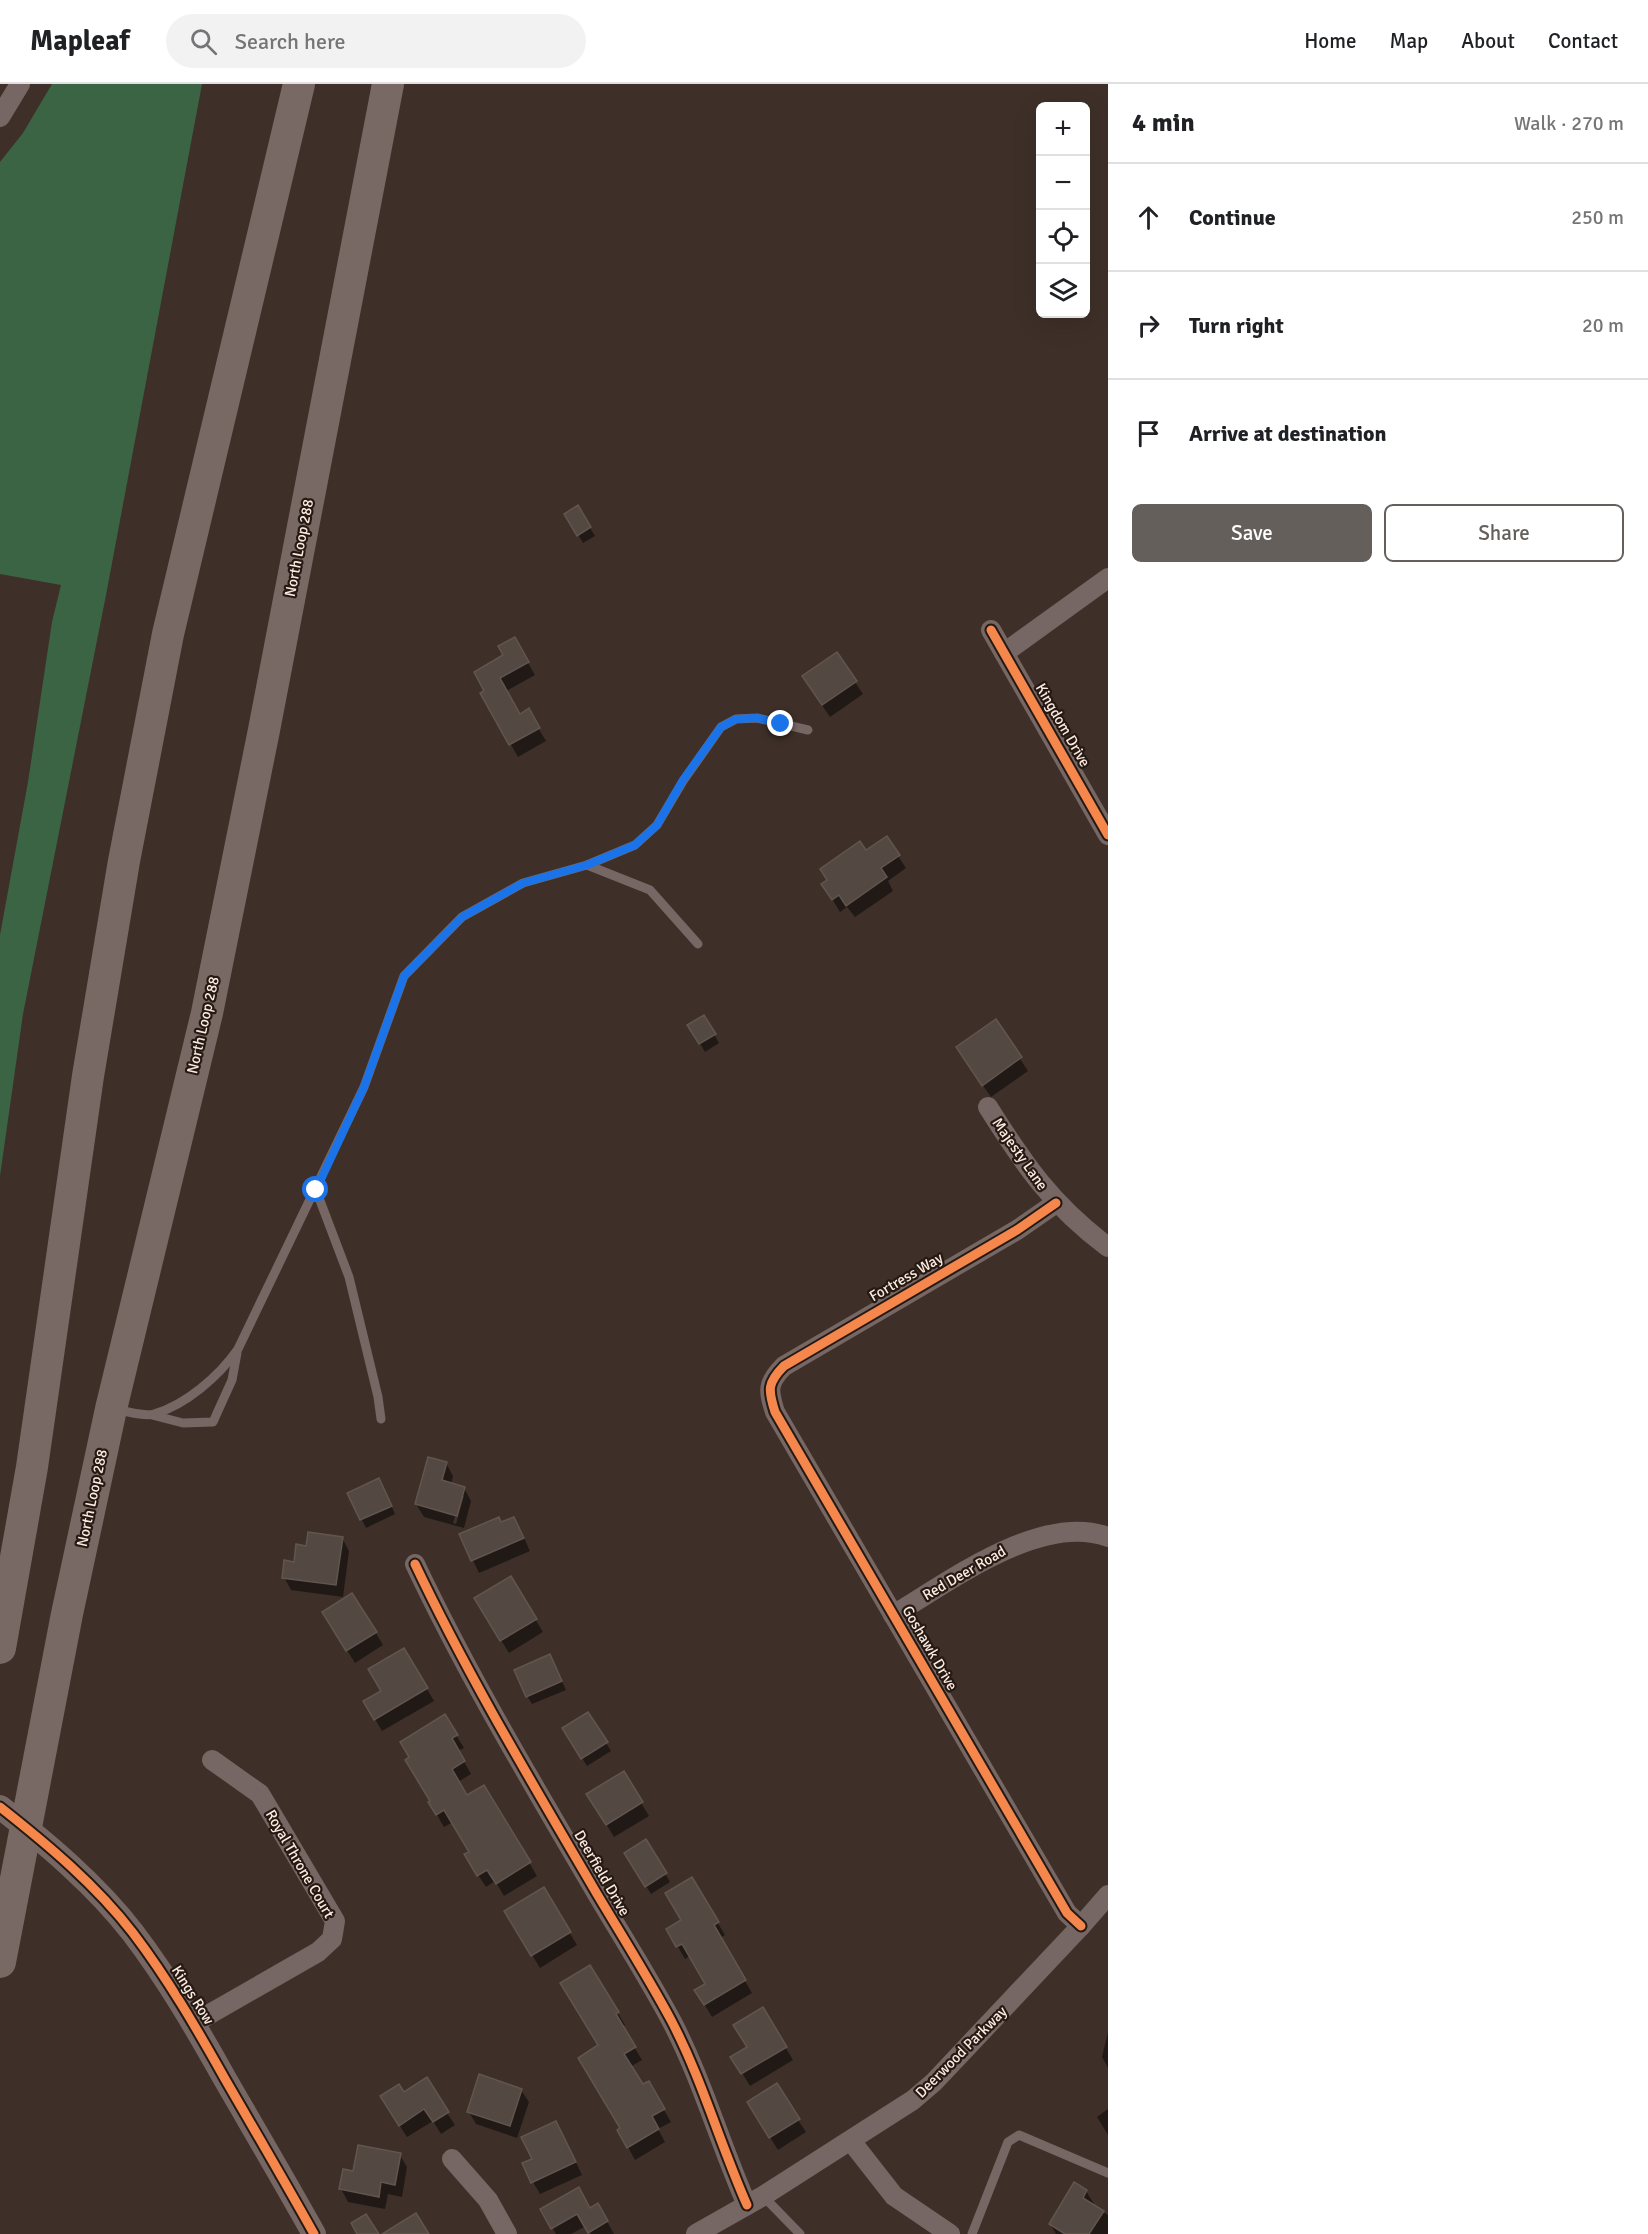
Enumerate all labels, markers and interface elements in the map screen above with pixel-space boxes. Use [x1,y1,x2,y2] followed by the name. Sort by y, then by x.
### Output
[166,14,586,68] search box
[30,24,130,58] text: Mapleaf
[187,25,220,58] icon: search
[235,28,346,55] text: Search here
[1304,28,1357,54] text: Home
[1390,28,1428,54] text: Map
[1461,28,1515,54] text: About
[1548,28,1618,54] text: Contact
[1036,102,1090,318] map controls
[1036,102,1090,156] button: +
[1132,107,1195,139] text: 4 min
[1514,111,1624,136] text: Walk · 270 m
[1036,156,1090,210] button: −
[1132,201,1165,234] icon: ahead
[1189,204,1276,231] text: Continue
[1571,205,1624,230] text: 250 m
[1036,210,1090,264] button: locate
[1036,264,1090,318] button: layers
[1132,309,1165,342] icon: right
[1189,312,1284,339] text: Turn right
[1582,313,1624,338] text: 20 m
[1132,417,1165,450] icon: arrive
[1189,420,1386,447] text: Arrive at destination
[281,498,317,598] street label: North Loop 288
[1132,504,1372,562] button: Save
[1384,504,1624,562] button: Share
[1032,680,1094,770] street label: Kingdom Drive
[767,710,793,736] route end
[183,975,223,1075] street label: North Loop 288
[988,1114,1052,1194] street label: Majesty Lane
[302,1176,328,1202] route start
[866,1249,946,1305] street label: Fortress Way
[73,1448,111,1548] street label: North Loop 288
[919,1542,1009,1604] street label: Red Deer Road
[898,1602,962,1694] street label: Goshawk Drive
[262,1807,338,1921] street label: Royal Throne Court
[570,1827,634,1919] street label: Deerfield Drive
[168,1962,218,2028] street label: Kings Row
[911,2002,1011,2102] street label: Deerwood Parkway

